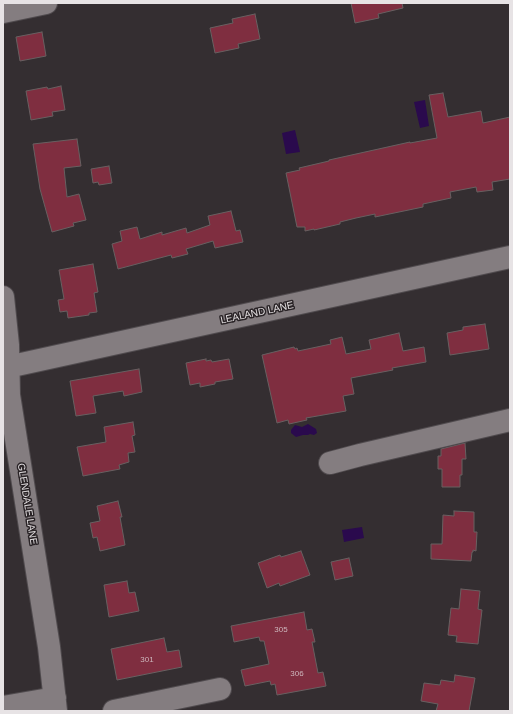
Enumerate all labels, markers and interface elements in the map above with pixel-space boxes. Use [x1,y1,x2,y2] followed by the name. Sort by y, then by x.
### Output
[219,299,295,327] street label: LEALAND LANE
[15,462,39,546] street label: GLENDALE LANE
[274,625,288,635] house number: 305
[140,655,154,665] house number: 301
[290,669,304,679] house number: 306

